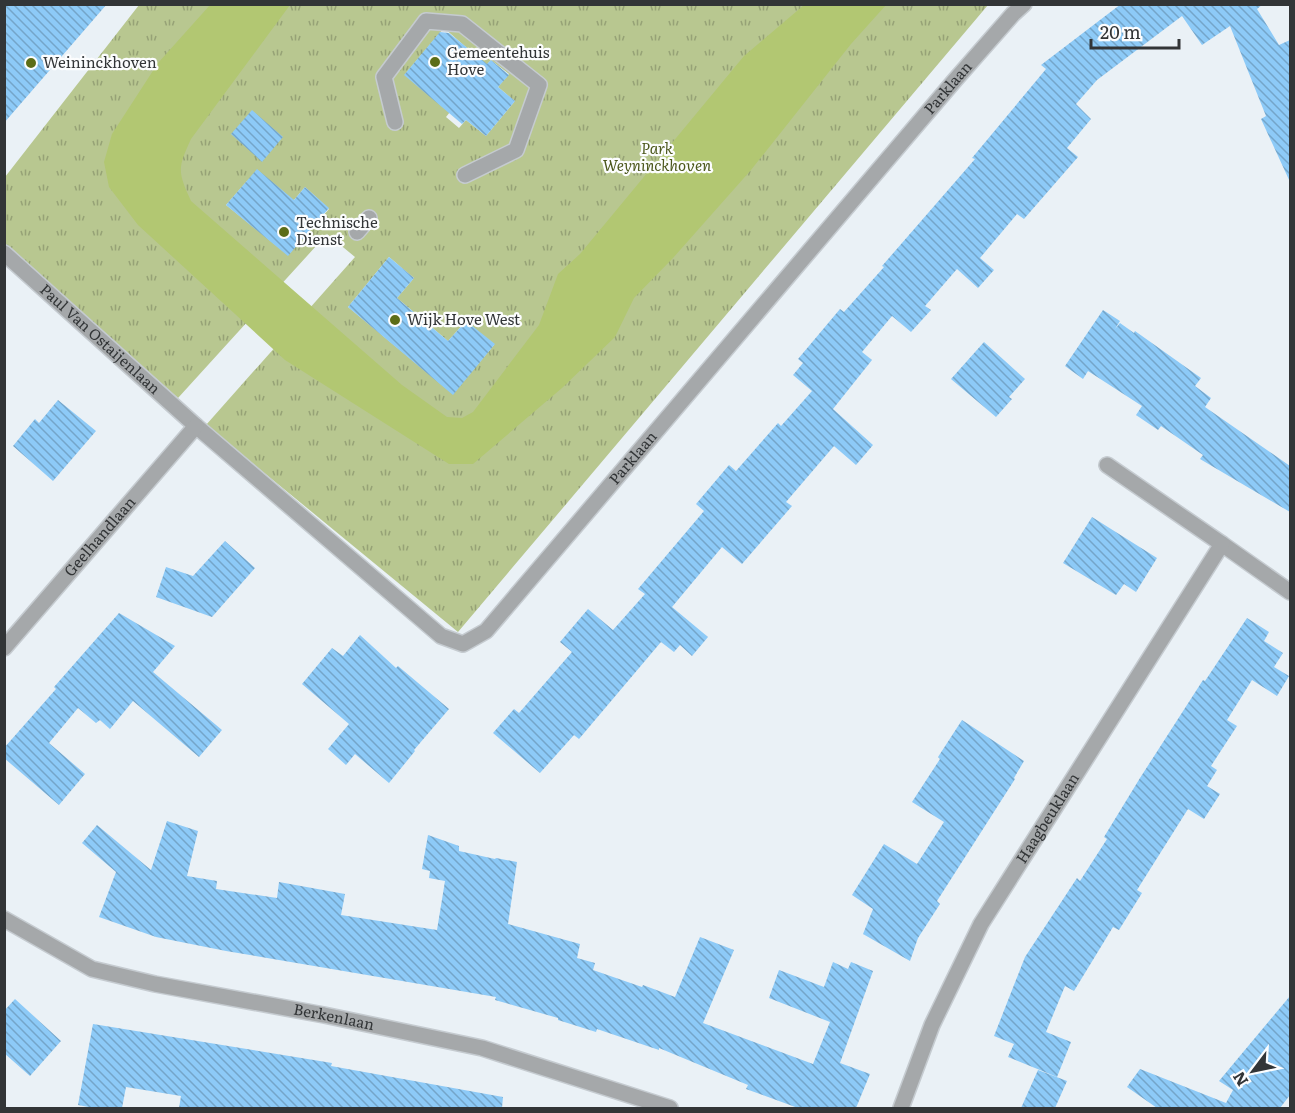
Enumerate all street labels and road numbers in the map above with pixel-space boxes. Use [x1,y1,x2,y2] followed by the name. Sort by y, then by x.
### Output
[918,55,977,119] street label: Parklaan
[35,278,166,399] street label: Paul Van Ostaijenlaan
[603,425,662,489] street label: Parklaan
[58,491,140,581] street label: Geelhandlaan
[1009,768,1084,867] street label: Haagbeuklaan
[292,997,377,1035] street label: Berkenlaan

